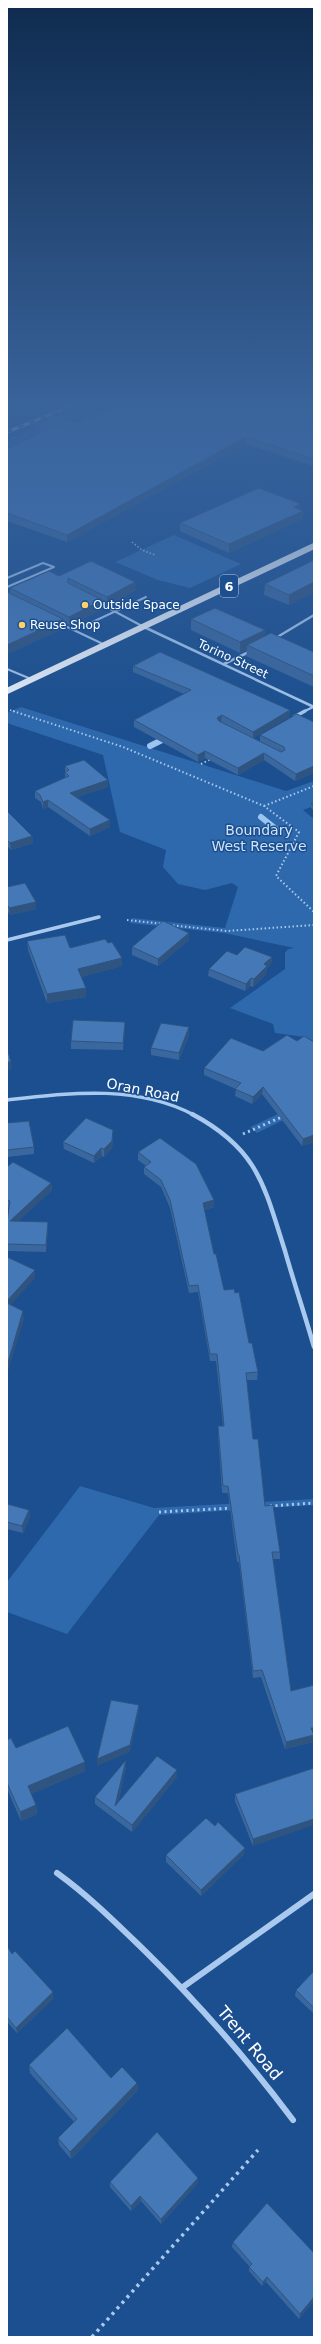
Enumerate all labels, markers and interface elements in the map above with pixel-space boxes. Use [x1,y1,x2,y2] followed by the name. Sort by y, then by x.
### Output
[220,575,238,597] road number: 6
[93,598,180,612] place label: Outside Space
[80,600,90,610] marker: Outside Space
[30,618,100,632] place label: Reuse Shop
[17,620,27,630] marker: Reuse Shop
[195,636,271,682] street label: Torino Street
[211,822,307,854] park label: Boundary West Reserve
[105,1075,181,1105] street label: Oran Road
[213,2001,287,2084] street label: Trent Road

